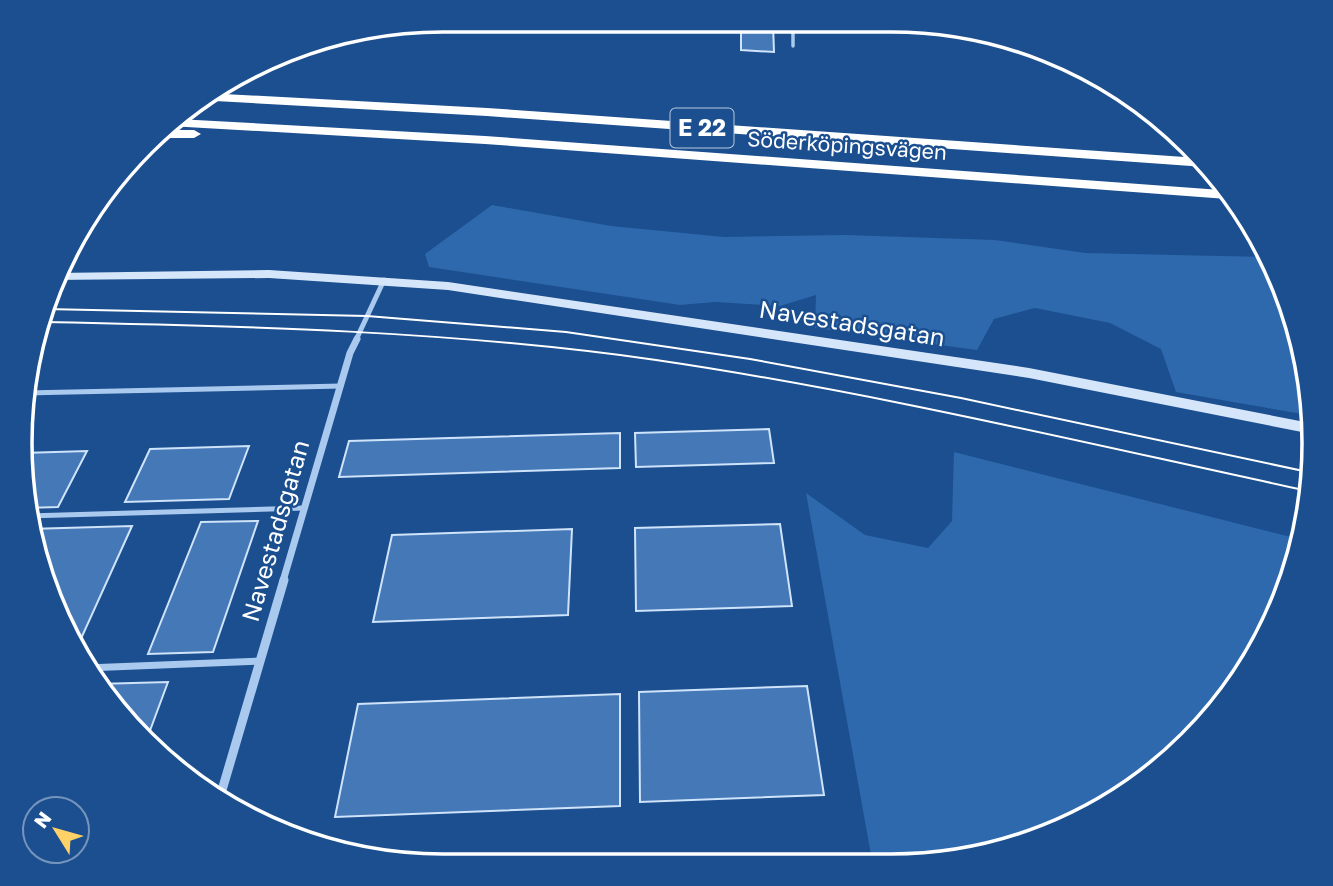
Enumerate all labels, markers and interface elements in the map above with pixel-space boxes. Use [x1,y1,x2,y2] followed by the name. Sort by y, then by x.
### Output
[670,108,734,148] road number: E 22
[746,125,948,165] street label: Söderköpingsvägen
[757,294,947,352] street label: Navestadsgatan
[235,436,314,625] street label: Navestadsgatan
[21,795,91,865] north arrow
[28,807,56,832] text: N

